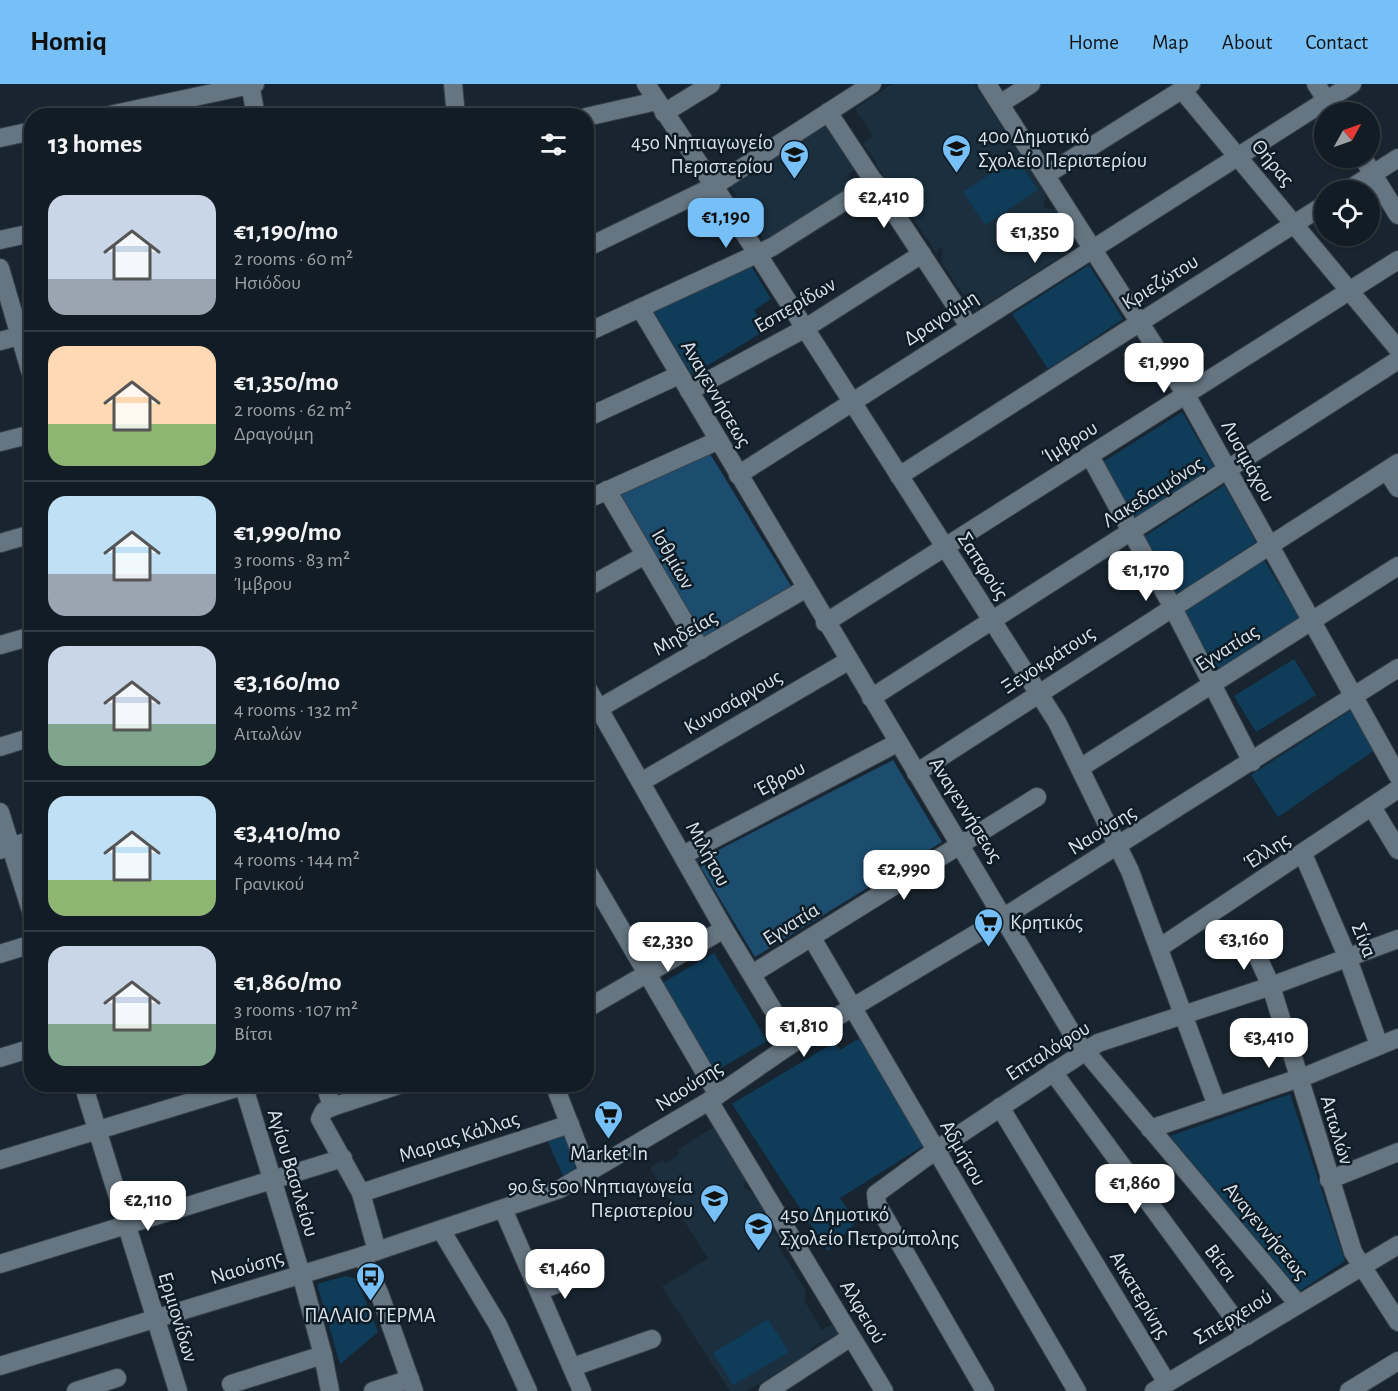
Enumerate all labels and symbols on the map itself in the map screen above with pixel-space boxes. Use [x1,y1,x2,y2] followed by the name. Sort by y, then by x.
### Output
[1314,102,1380,168] north arrow
[978,126,1147,171] place label: 40ο Δημοτικό Σχολείο Περιστερίου
[631,132,773,177] place label: 45ο Νηπιαγωγείο Περιστερίου
[941,132,973,174] school or university icon: 40ο Δημοτικό Σχολείο Περιστερίου
[1248,136,1298,190] street label: Θήρας
[778,138,810,180] school or university icon: 45ο Νηπιαγωγείο Περιστερίου
[835,178,933,229] pin: €2,410
[677,198,775,249] pin: €1,190
[986,213,1084,264] pin: €1,350
[1118,250,1202,314] street label: Κριεζώτου
[751,273,839,337] street label: Εσπερίδων
[900,286,982,350] street label: Δραγούμη
[677,337,755,451] street label: Αναγεννήσεως
[1115,343,1213,394] pin: €1,990
[1039,417,1101,467] street label: Ίμβρου
[1217,417,1279,505] street label: Λυσιμάχου
[1099,453,1207,531] street label: Λακεδαιμόνος
[648,525,699,593] street label: Ισθμίων
[954,528,1012,604] street label: Σαπφούς
[1097,551,1195,602] pin: €1,170
[649,606,721,660] street label: Μηδείας
[1192,621,1262,675] street label: Εγνατίας
[997,622,1099,698] street label: Ξενοκράτους
[680,666,786,738] street label: Κυνοσάργους
[925,754,1007,866] street label: Αναγεννήσεως
[751,757,809,801] street label: Έβρου
[1065,801,1139,859] street label: Ναούσης
[682,818,734,890] street label: Μιλήτου
[1240,829,1294,873] street label: Έλλης
[855,850,953,901] pin: €2,990
[759,899,823,949] street label: Εγνατία
[973,906,1005,948] supermarket icon: Κρητικός
[1010,912,1083,933] place label: Κρητικός
[1195,920,1293,971] pin: €3,160
[1348,920,1380,960] street label: Σίνα
[619,922,717,973] pin: €2,330
[755,1007,853,1058] pin: €1,810
[1002,1017,1094,1085] street label: Επταλόφου
[1220,1018,1318,1069] pin: €3,410
[652,1057,726,1115] street label: Ναούσης
[1317,1093,1357,1167] street label: Αιτωλών
[593,1098,625,1140] supermarket icon: Market In
[264,1107,322,1239] street label: Αγίου Βασιλείου
[396,1108,522,1166] street label: Μαριας Κάλλας
[936,1117,990,1189] street label: Αδμήτου
[570,1143,648,1164] place label: Market In
[1086,1164,1184,1215] pin: €1,860
[508,1176,693,1221] place label: 9ο & 50ο Νηπιαγωγεία Περιστερίου
[1220,1179,1312,1283] street label: Αναγεννήσεως
[99,1181,197,1232] pin: €2,110
[698,1182,730,1224] school or university icon: 9ο & 50ο Νηπιαγωγεία Περιστερίου
[780,1204,959,1249] place label: 45ο Δημοτικό Σχολείο Πετρούπολης
[743,1210,775,1252] school or university icon: 45ο Δημοτικό Σχολείο Πετρούπολης
[1201,1240,1241,1286] street label: Βίτσι
[208,1246,286,1288] street label: Ναούσης
[1106,1248,1174,1342] street label: Αικατερίνης
[516,1249,614,1300] pin: €1,460
[354,1260,386,1302] bus stop icon: ΠΑΛΑΙΟ ΤΕΡΜΑ
[154,1269,202,1365] street label: Ερμιονίδων
[836,1277,890,1347] street label: Αλφειού
[1190,1286,1276,1348] street label: Σπερχειού
[304,1305,436,1326] place label: ΠΑΛΑΙΟ ΤΕΡΜΑ

